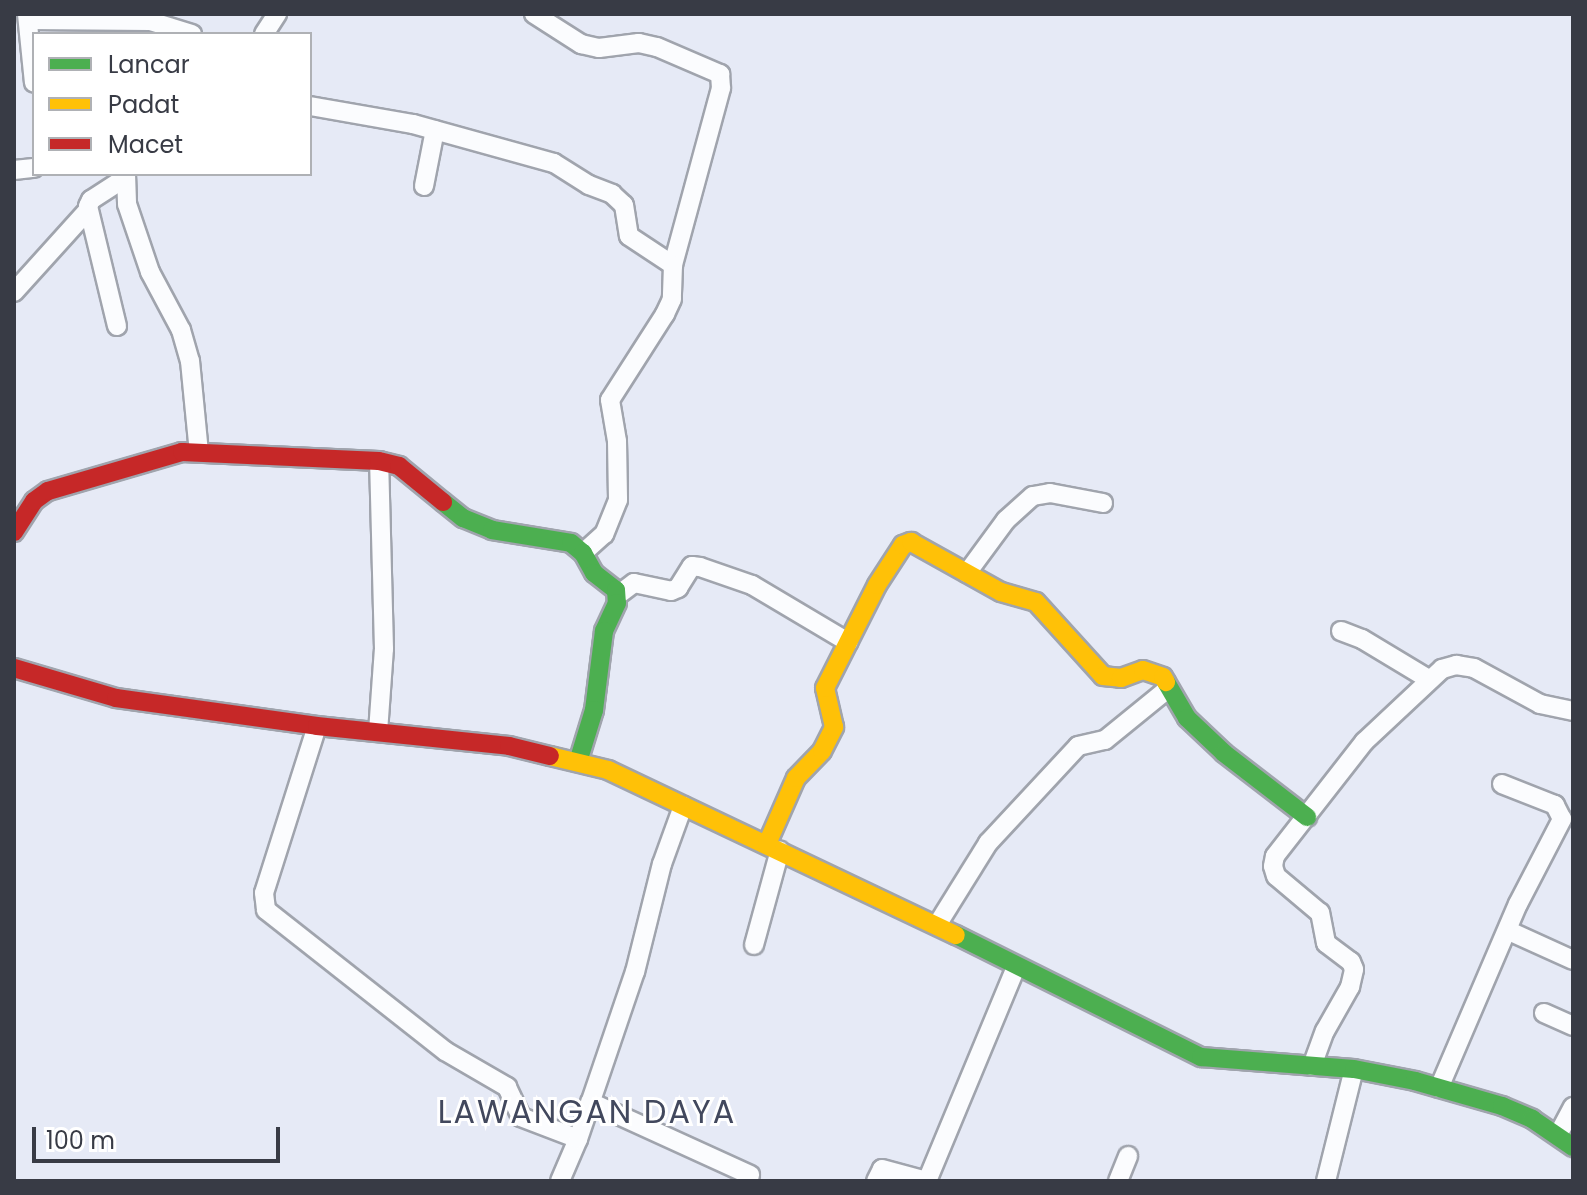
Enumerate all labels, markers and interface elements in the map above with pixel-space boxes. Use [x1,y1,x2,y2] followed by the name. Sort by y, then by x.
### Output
[32,32,312,176] legend
[108,48,190,81] text: Lancar
[108,88,179,121] text: Padat
[108,128,183,161] text: Macet
[438,1093,736,1131] district label: LAWANGAN DAYA
[36,1111,284,1161] scale bar
[46,1124,115,1157] text: 100 m

